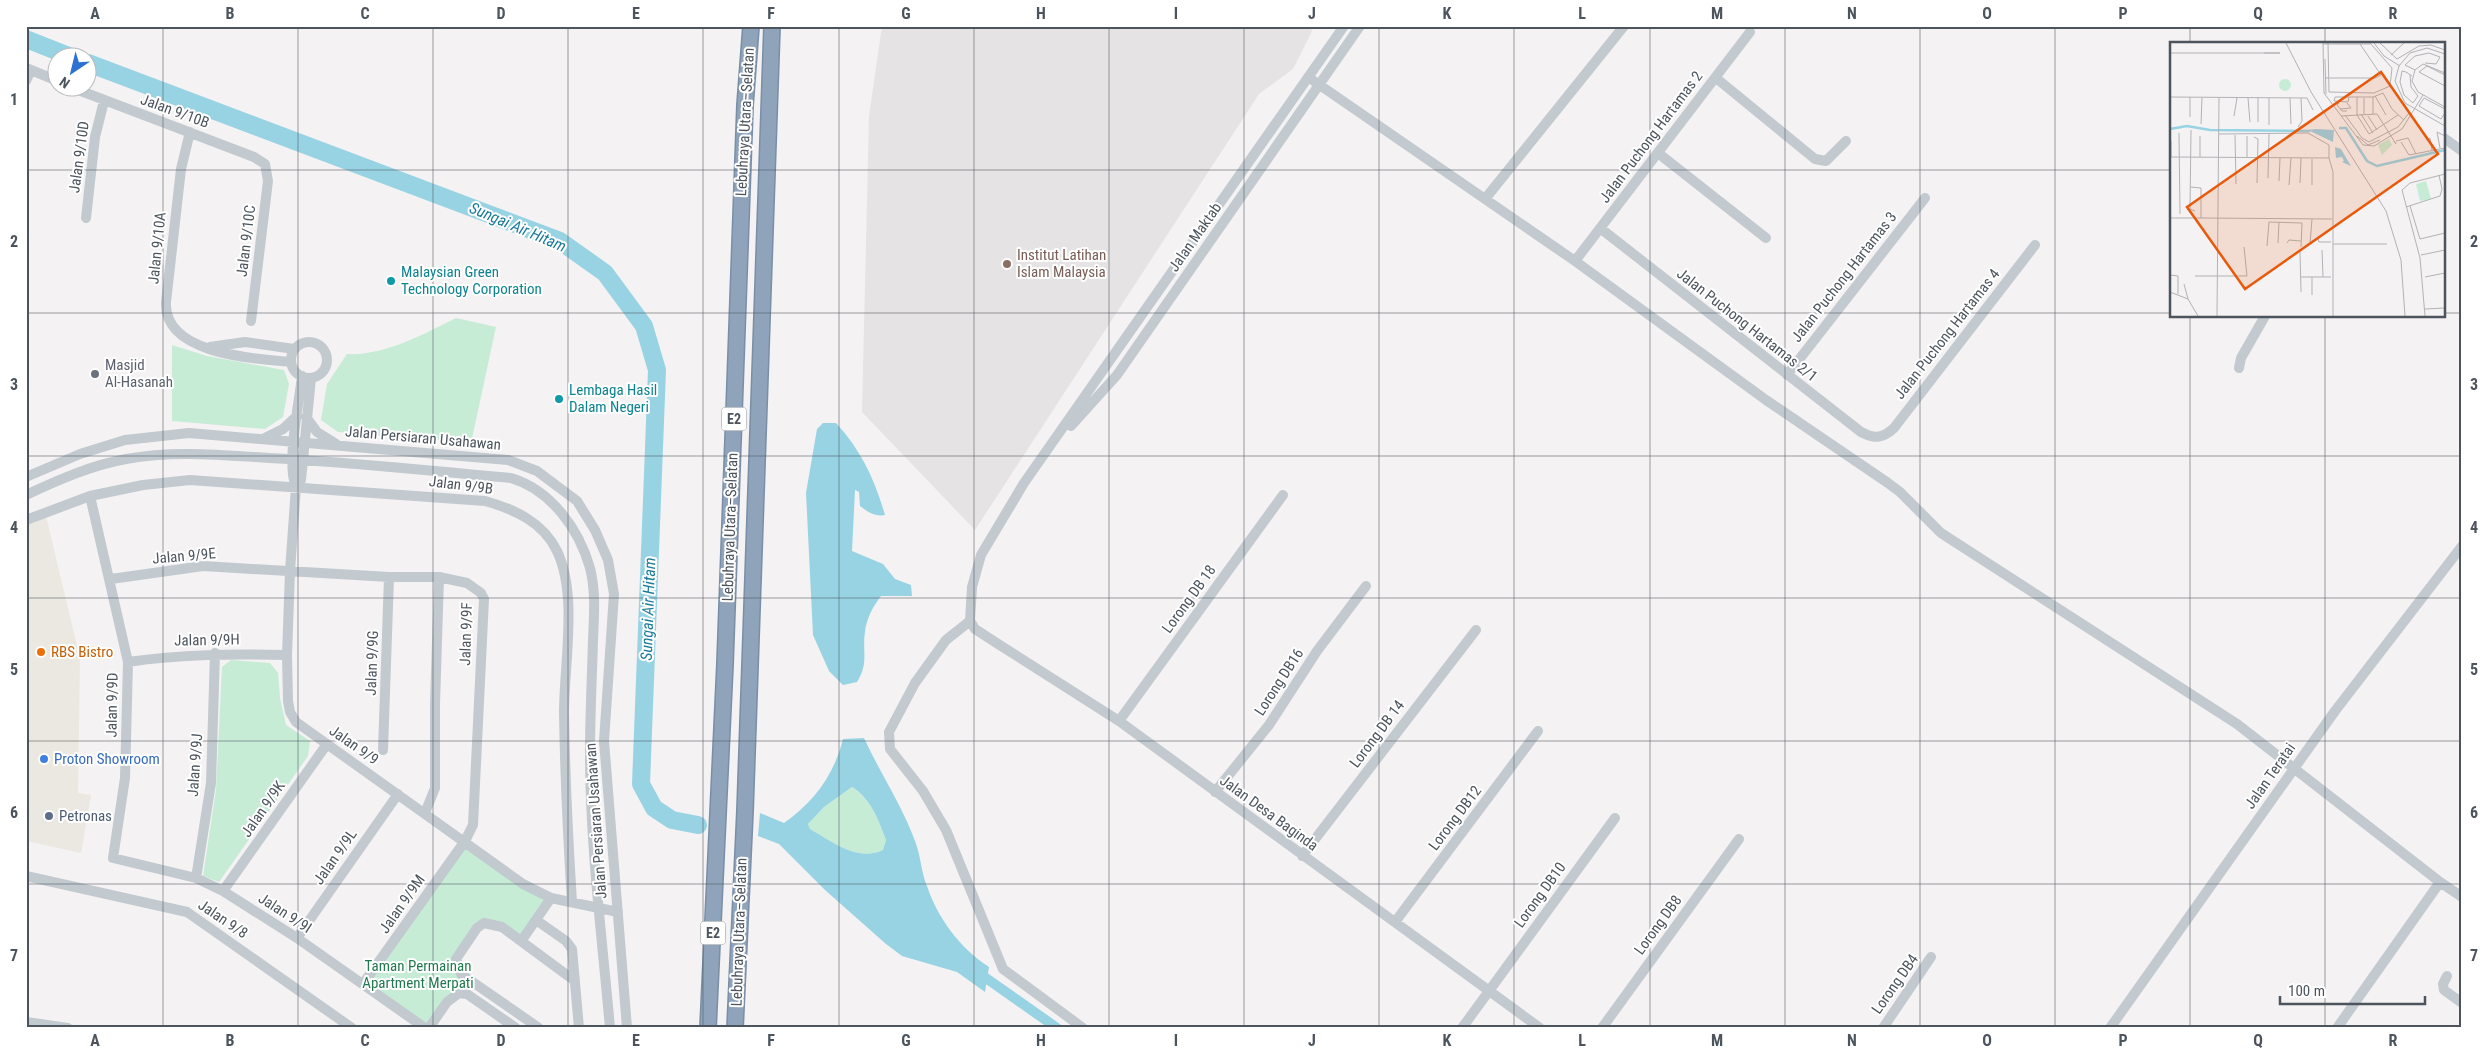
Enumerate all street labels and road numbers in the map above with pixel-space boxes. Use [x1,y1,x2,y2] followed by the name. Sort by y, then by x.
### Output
[732,47,758,197] street label: Lebuhraya Utara–Selatan
[1596,68,1706,206] street label: Jalan Puchong Hartamas 2
[138,90,212,132] street label: Jalan 9/10B
[65,120,93,194] street label: Jalan 9/10D
[1165,199,1225,275] street label: Jalan Maktab
[233,204,259,278] street label: Jalan 9/10C
[1788,208,1900,346] street label: Jalan Puchong Hartamas 3
[144,211,170,285] street label: Jalan 9/10A
[1673,265,1821,385] street label: Jalan Puchong Hartamas 2/1
[1891,265,2003,403] street label: Jalan Puchong Hartamas 4
[722,408,746,430] road number: E2
[344,422,502,454] street label: Jalan Persiaran Usahawan
[718,452,742,602] street label: Lebuhraya Utara–Selatan
[428,472,494,498] street label: Jalan 9/9B
[152,544,216,568] street label: Jalan 9/9E
[1158,561,1220,637] street label: Lorong DB 18
[456,602,476,666] street label: Jalan 9/9F
[174,630,240,650] street label: Jalan 9/9H
[362,630,382,696] street label: Jalan 9/9G
[1251,645,1307,719] street label: Lorong DB16
[102,672,122,738] street label: Jalan 9/9D
[1346,697,1408,771] street label: Lorong DB 14
[326,722,382,768] street label: Jalan 9/9
[184,733,206,797] street label: Jalan 9/9J
[2241,740,2299,812] street label: Jalan Teratai
[582,742,610,900] street label: Jalan Persiaran Usahawan
[1216,771,1322,855] street label: Jalan Desa Baginda
[237,777,289,841] street label: Jalan 9/9K
[1425,782,1485,854] street label: Lorong DB12
[309,826,361,888] street label: Jalan 9/9L
[727,857,751,1007] street label: Lebuhraya Utara–Selatan
[1510,859,1570,931] street label: Lorong DB10
[375,871,429,937] street label: Jalan 9/9M
[255,889,315,937] street label: Jalan 9/9I
[1630,892,1686,958] street label: Lorong DB8
[195,896,251,942] street label: Jalan 9/8
[700,921,726,944] road number: E2
[1868,951,1922,1017] street label: Lorong DB4

